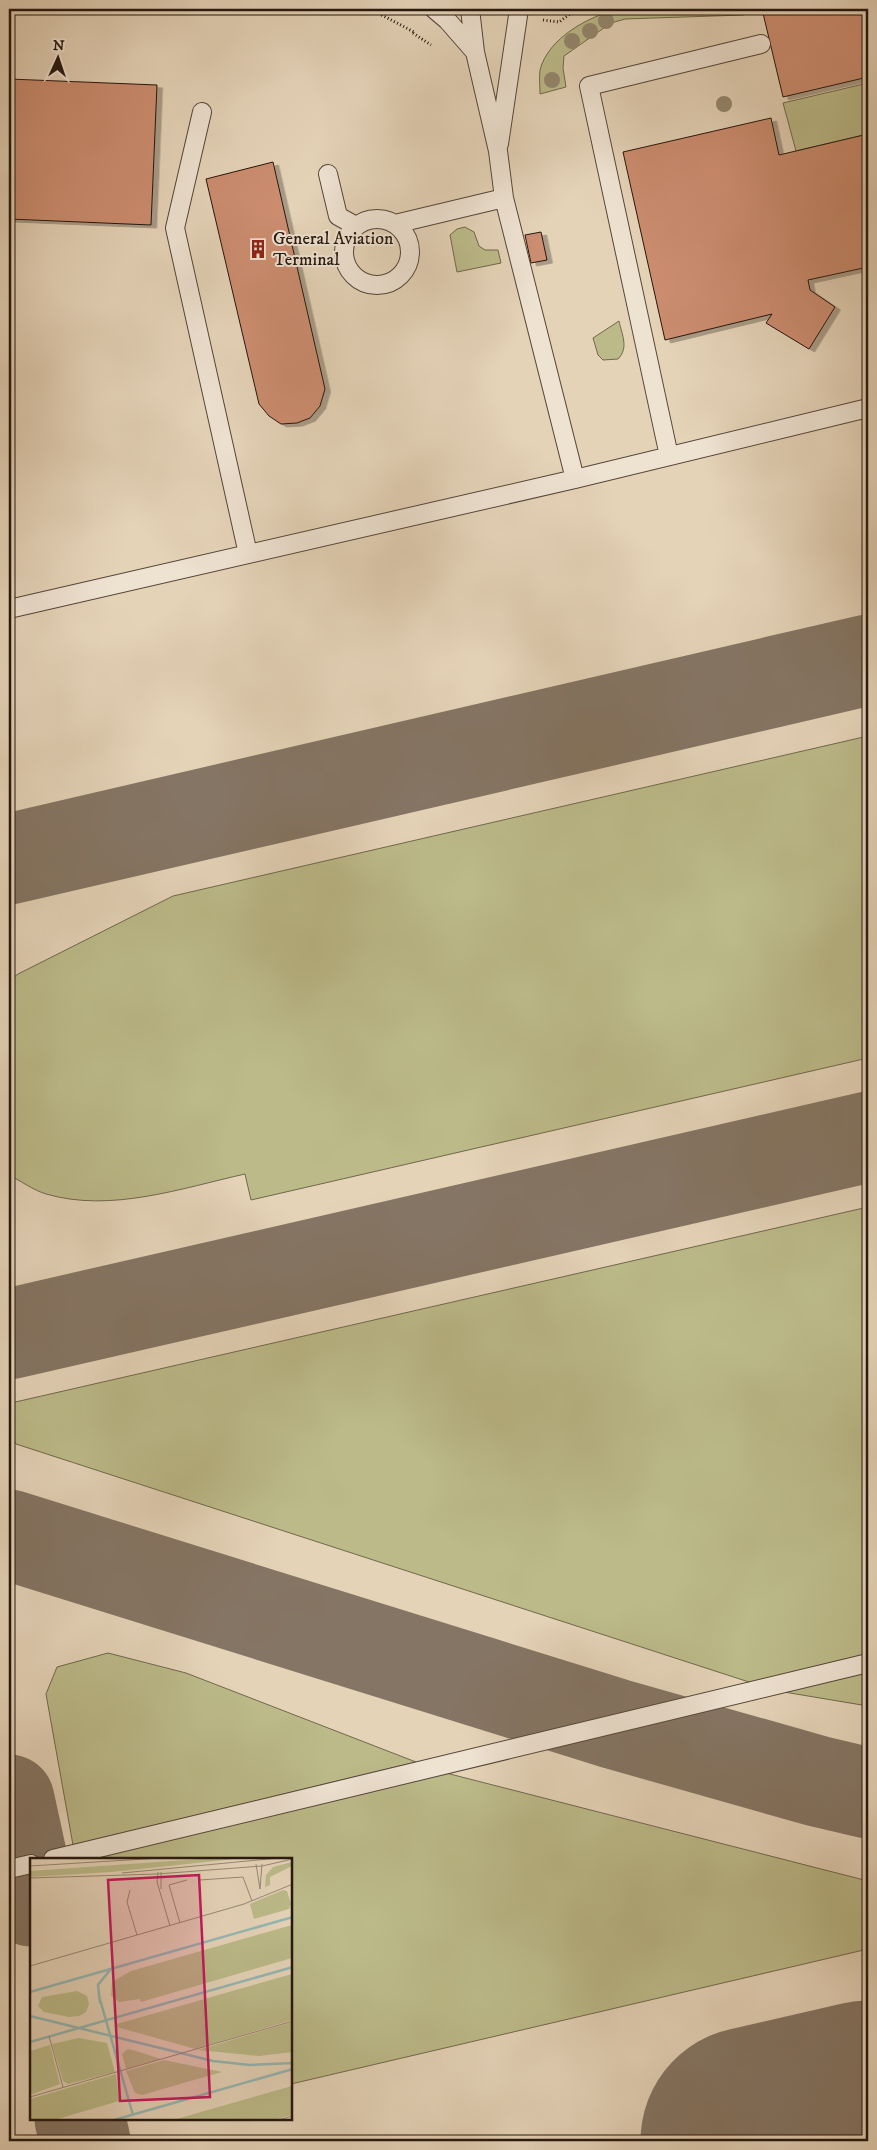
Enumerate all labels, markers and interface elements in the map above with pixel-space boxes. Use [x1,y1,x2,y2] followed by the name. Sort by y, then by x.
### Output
[32,32,82,82] north arrow
[52,37,65,55] text: N
[273,228,394,271] place label: General Aviation Terminal
[247,238,269,260] building icon: General Aviation Terminal
[30,1858,292,2120] inset map

